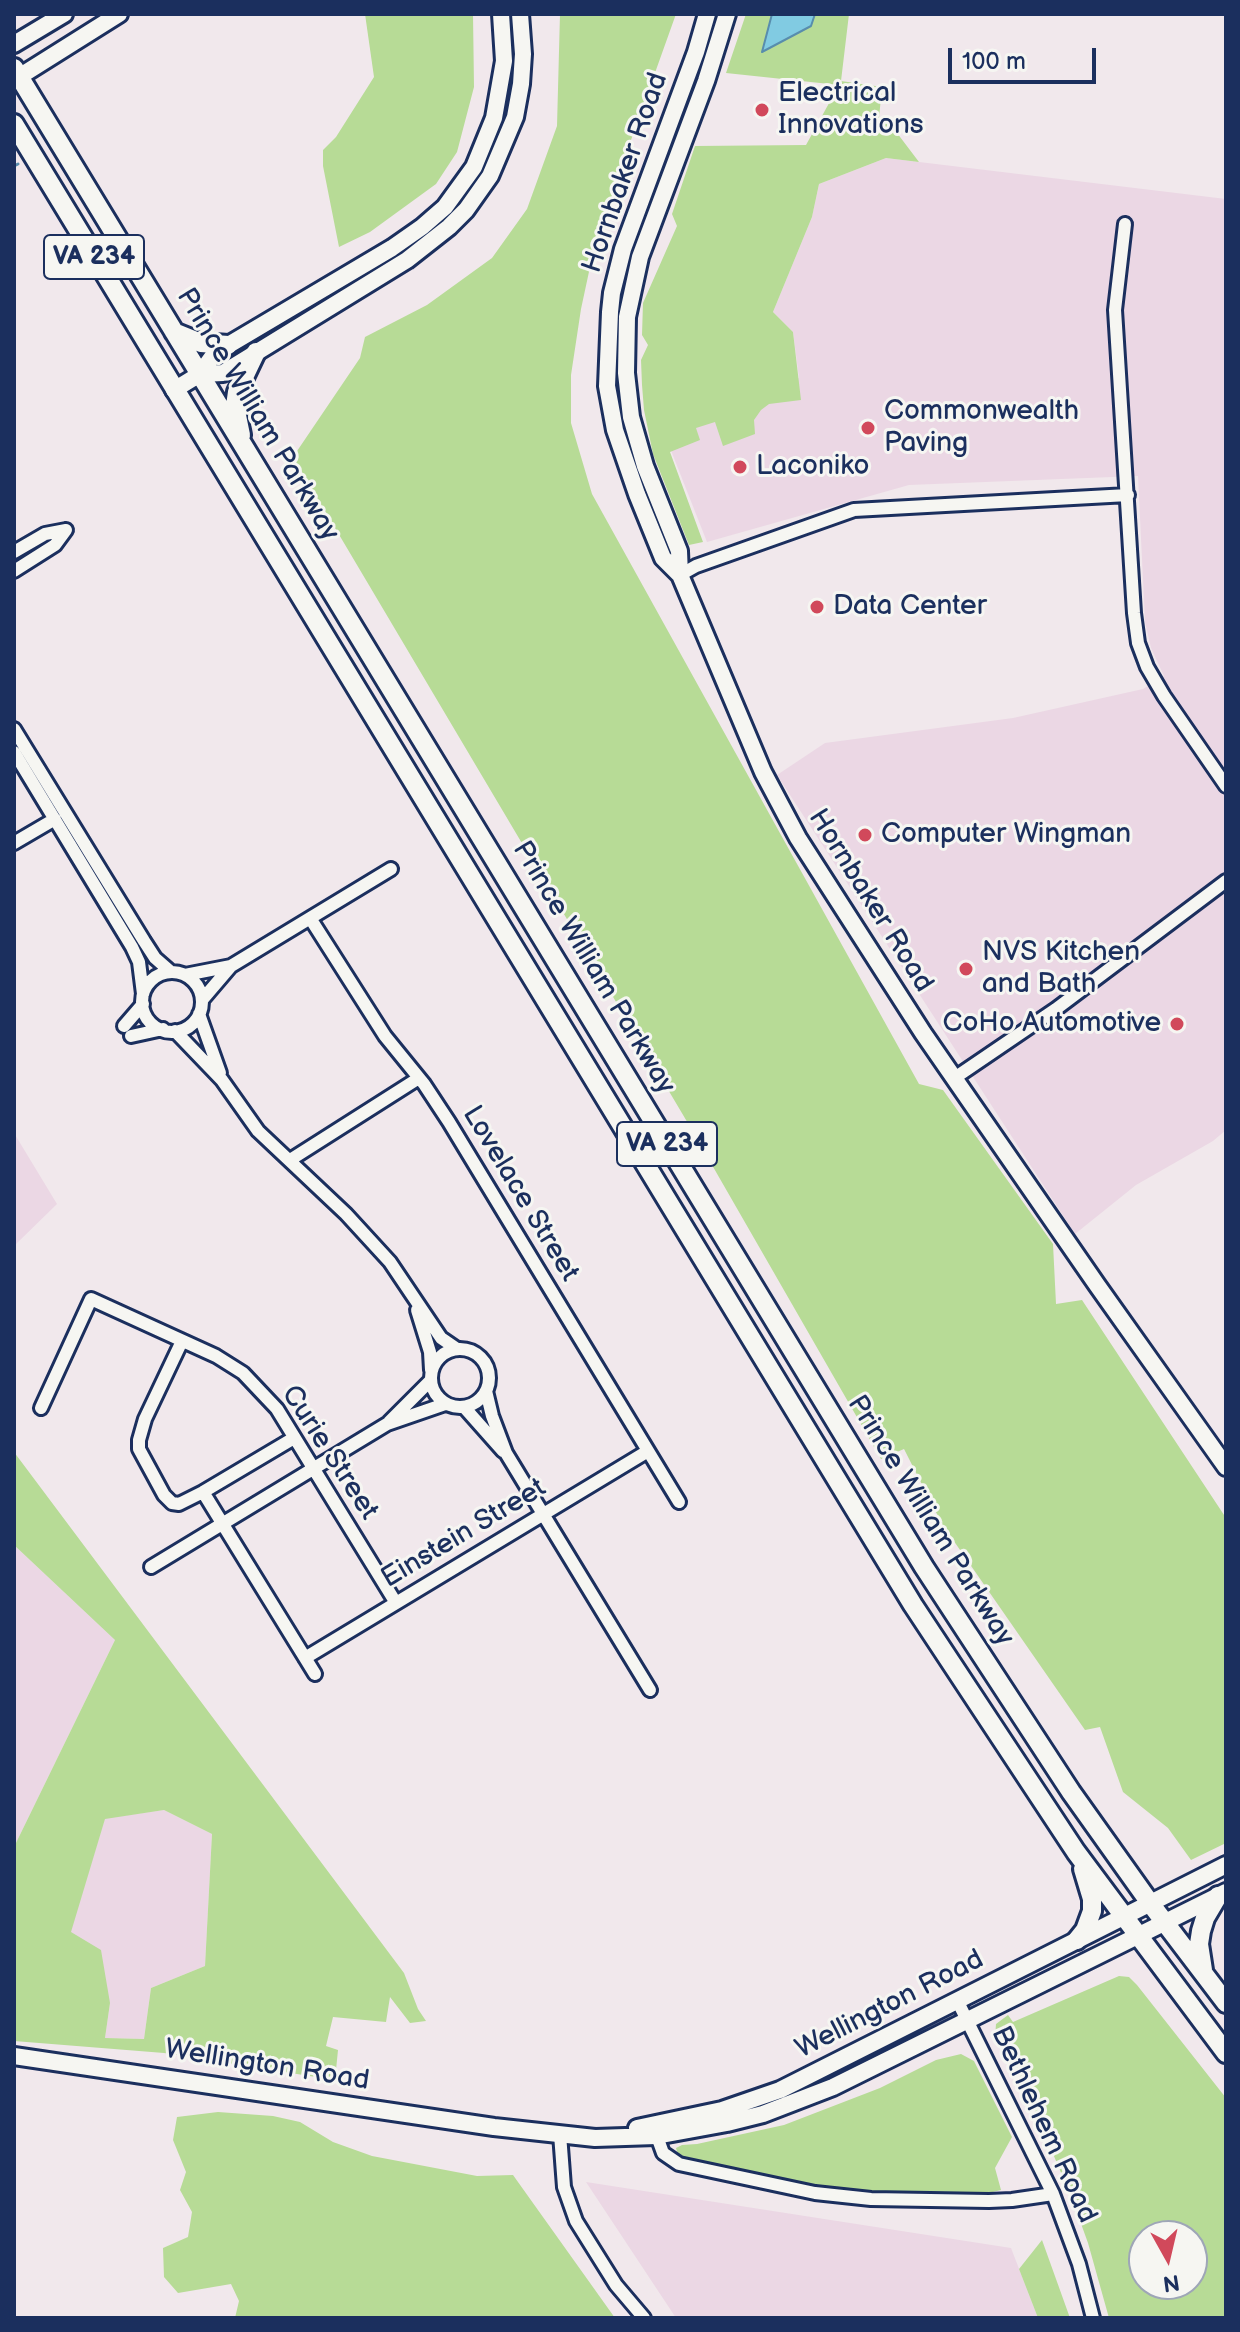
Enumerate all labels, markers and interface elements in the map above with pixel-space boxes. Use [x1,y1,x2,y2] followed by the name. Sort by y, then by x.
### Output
[952,32,1100,82] scale bar
[962,47,1026,76] text: 100 m
[576,69,676,277] street label: Hornbaker Road
[778,77,924,143] place label: Electrical Innovations
[753,101,771,119] marker: Electrical Innovations
[44,235,144,279] road number: VA 234
[168,283,346,547] street label: Prince William Parkway
[884,395,1079,461] place label: Commonwealth Paving
[859,419,877,437] marker: Commonwealth Paving
[756,450,869,484] place label: Laconiko
[731,458,749,476] marker: Laconiko
[833,590,987,624] place label: Data Center
[808,598,826,616] marker: Data Center
[800,803,940,999] street label: Hornbaker Road
[881,818,1131,852] place label: Computer Wingman
[856,826,874,844] marker: Computer Wingman
[504,836,682,1100] street label: Prince William Parkway
[982,936,1140,1002] place label: NVS Kitchen and Bath
[957,960,975,978] marker: NVS Kitchen and Bath
[943,1007,1161,1041] place label: CoHo Automotive
[1168,1015,1186,1033] marker: CoHo Automotive
[454,1100,586,1288] street label: Lovelace Street
[617,1122,717,1166] road number: VA 234
[273,1380,385,1526] street label: Curie Street
[839,1390,1021,1652] street label: Prince William Parkway
[376,1472,552,1596] street label: Einstein Street
[790,1943,990,2067] street label: Wellington Road
[983,2021,1103,2229] street label: Bethlehem Road
[163,2033,371,2099] street label: Wellington Road
[1128,2220,1208,2300] north arrow
[1161,2268,1181,2297] text: N

